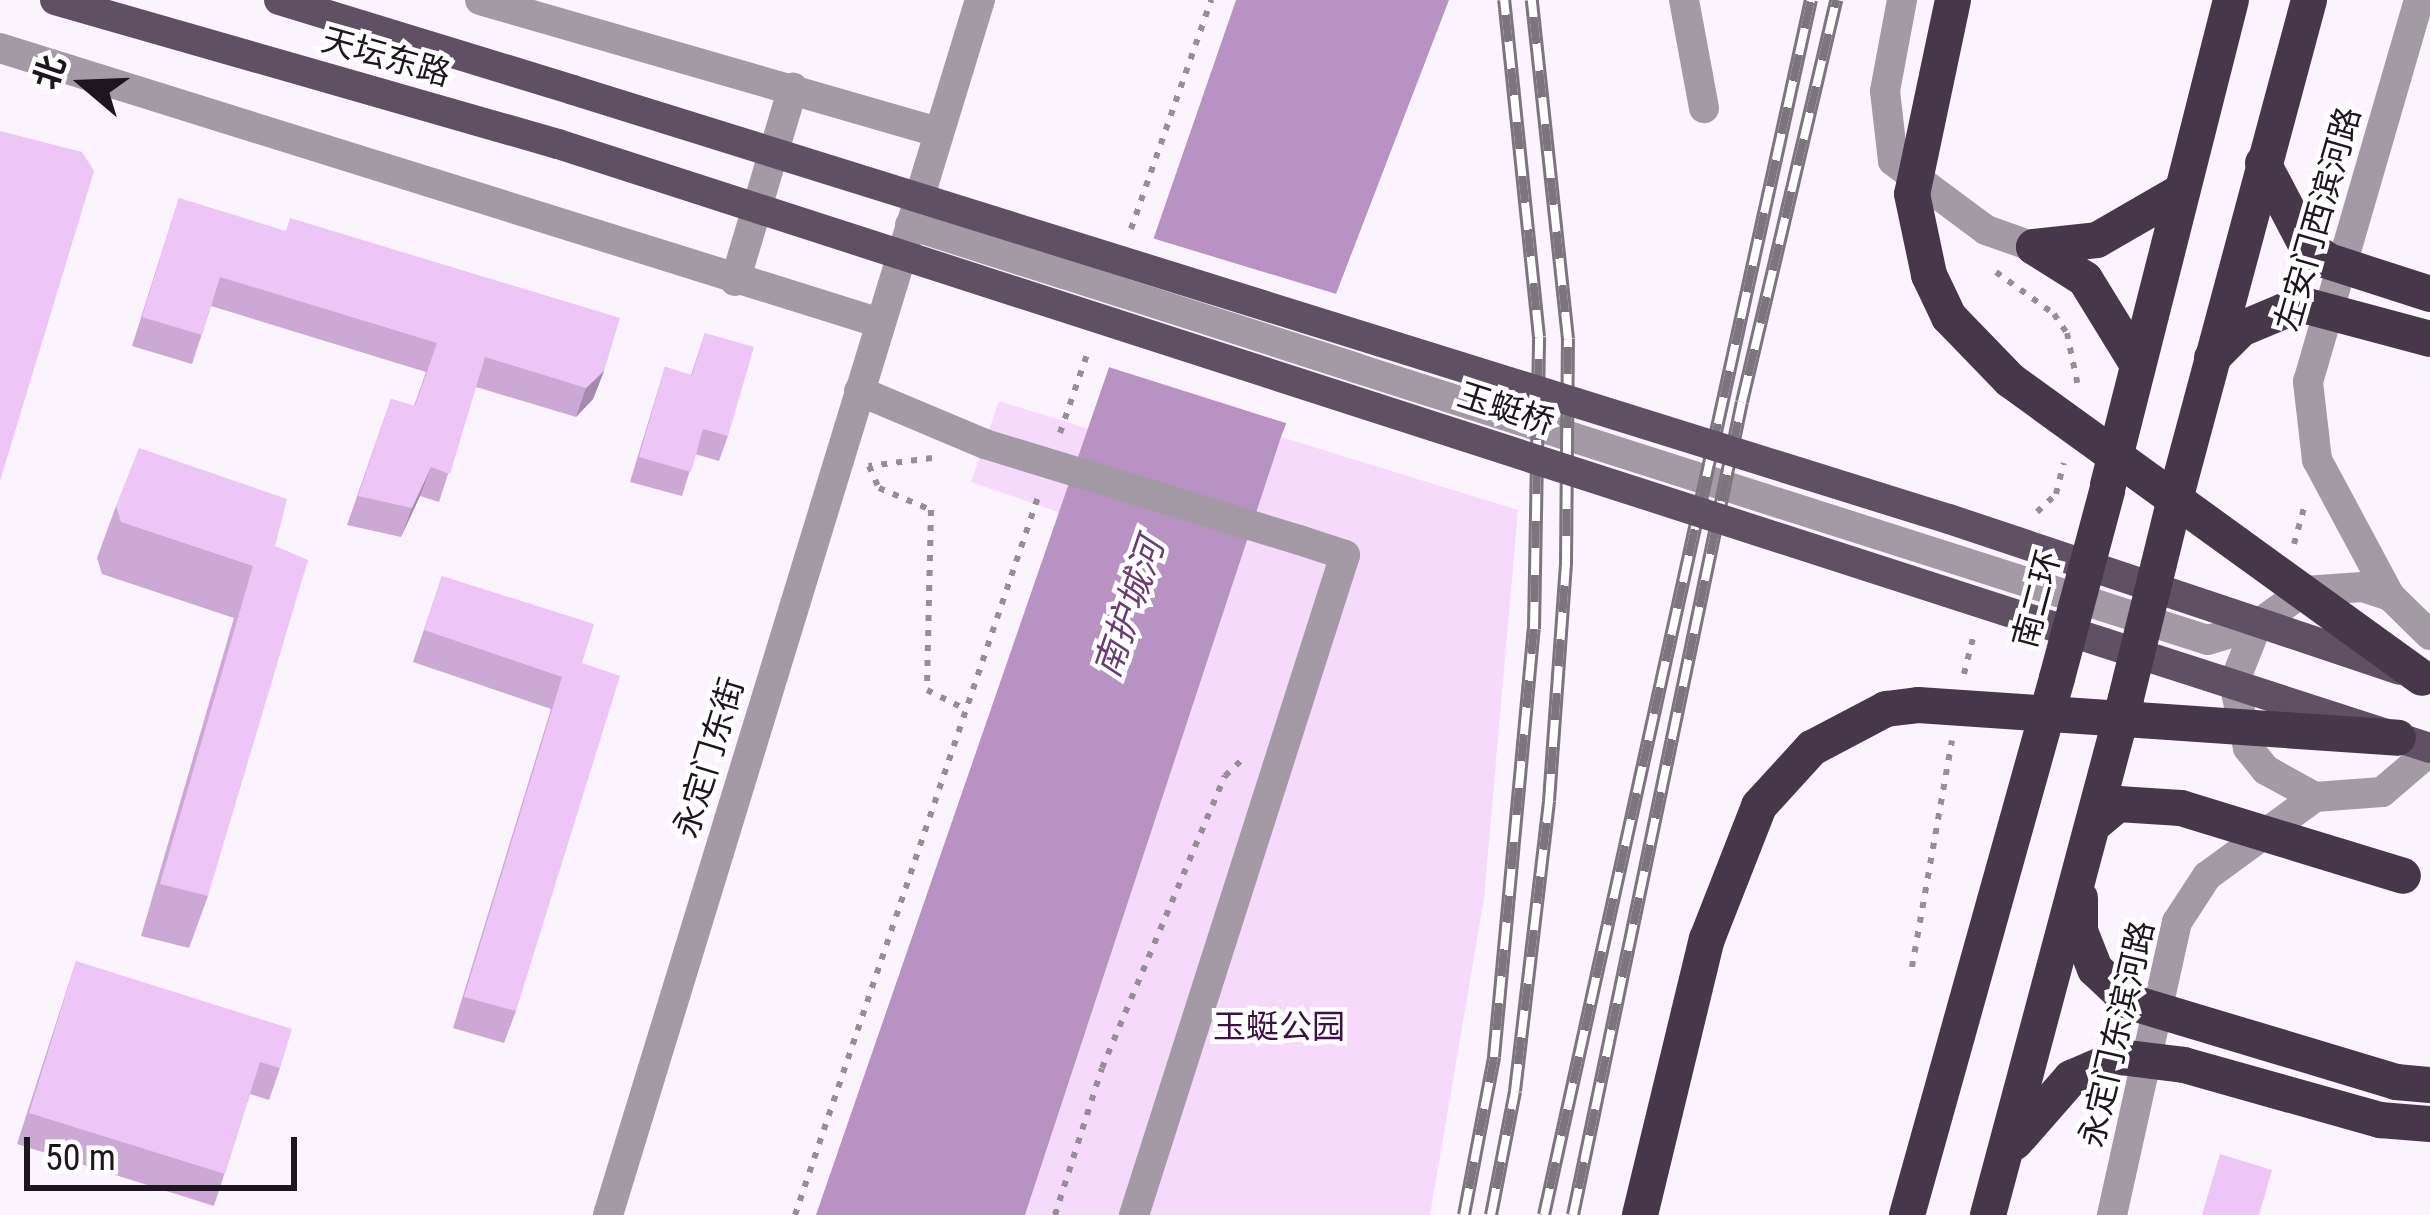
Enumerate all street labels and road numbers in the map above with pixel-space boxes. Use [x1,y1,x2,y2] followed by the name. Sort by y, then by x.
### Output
[317,20,455,94] street label: 天坛东路
[2267,103,2369,335] street label: 左安门西滨河路
[1453,375,1559,443] street label: 玉蜓桥
[2005,546,2069,652] street label: 南二环
[666,673,752,843] street label: 永定门东街
[2072,917,2162,1151] street label: 永定门东滨河路

